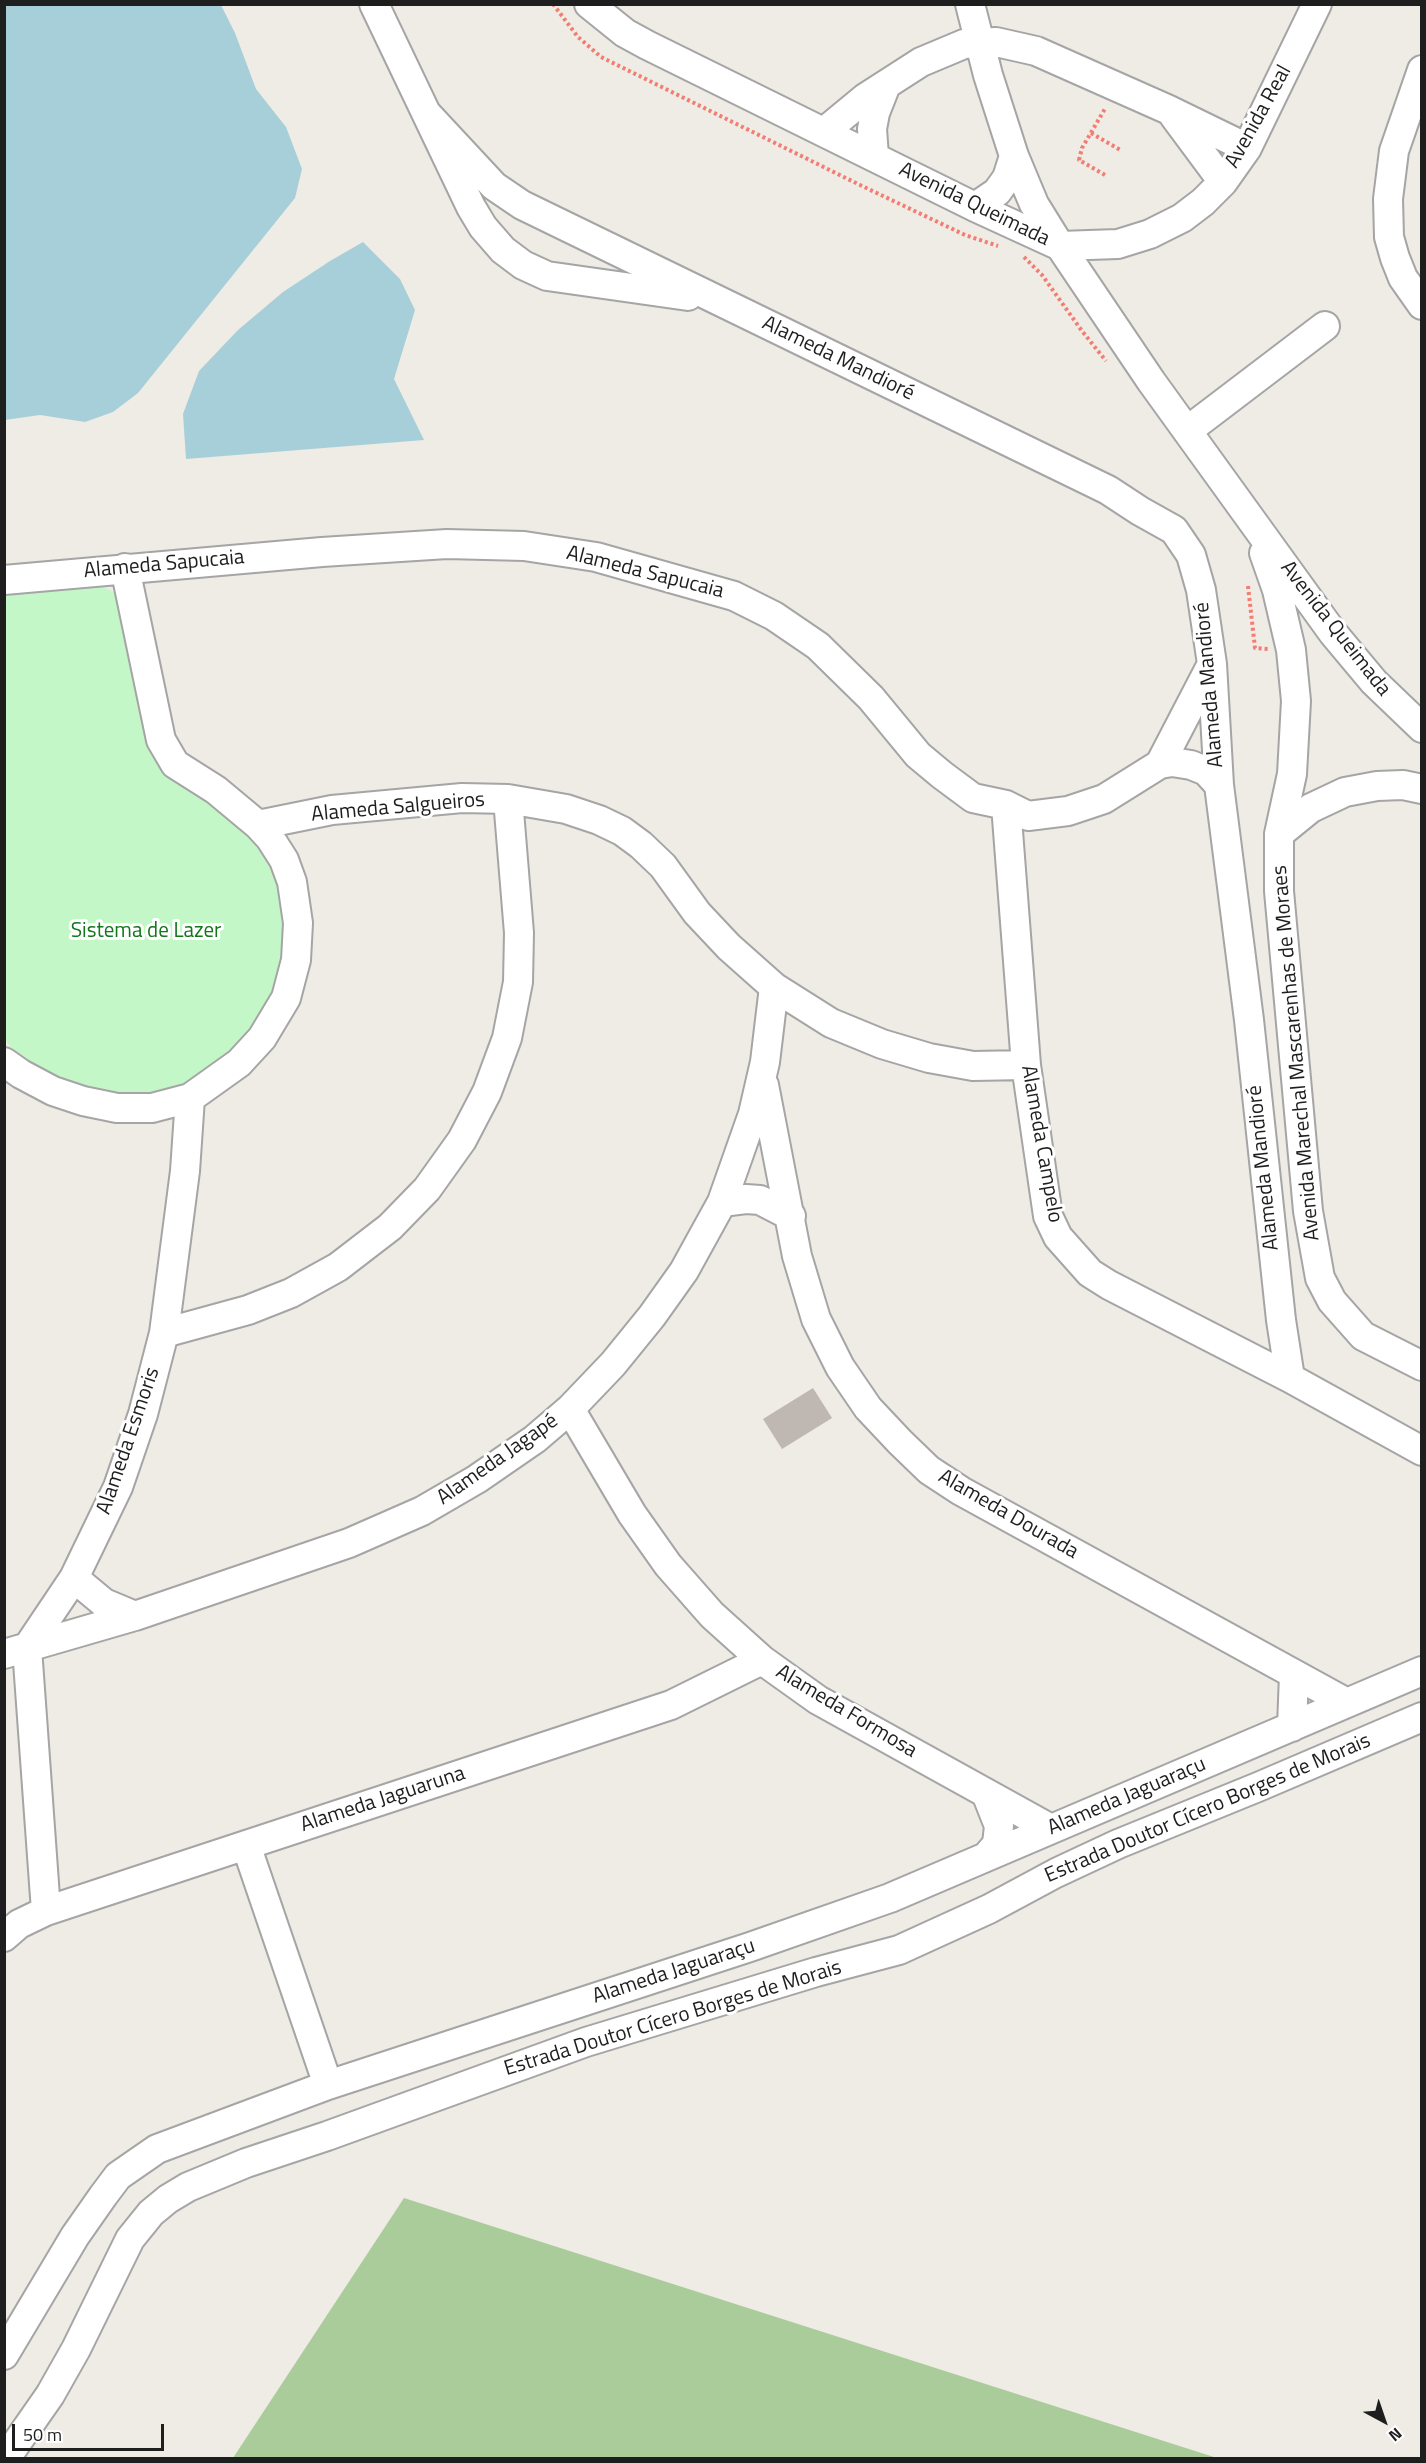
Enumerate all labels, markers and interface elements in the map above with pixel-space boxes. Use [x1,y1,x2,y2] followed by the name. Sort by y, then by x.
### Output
[1220,61,1298,173] street label: Avenida Real
[894,158,1054,252] street label: Avenida Queimada
[758,311,918,407] street label: Alameda Mandioré
[564,541,726,605] street label: Alameda Sapucaia
[83,545,245,585] street label: Alameda Sapucaia
[1274,556,1396,702] street label: Avenida Queimada
[1190,601,1230,769] street label: Alameda Mandioré
[310,788,486,828] street label: Alameda Salgueiros
[1268,864,1326,1242] street label: Avenida Marechal Mascarenhas de Moraes
[71,919,221,945] park label: Sistema de Lazer
[1015,1063,1067,1225] street label: Alameda Campelo
[1243,1084,1285,1252] street label: Alameda Mandioré
[92,1364,166,1518] street label: Alameda Esmoris
[433,1409,563,1511] street label: Alameda Jagapé
[934,1465,1082,1565] street label: Alameda Dourada
[771,1660,921,1764] street label: Alameda Formosa
[1041,1729,1375,1889] street label: Estrada Doutor Cícero Borges de Morais
[1044,1752,1210,1842] street label: Alameda Jaguaraçu
[298,1762,468,1838] street label: Alameda Jaguaruna
[590,1934,758,2010] street label: Alameda Jaguaraçu
[501,1956,845,2082] street label: Estrada Doutor Cícero Borges de Morais
[1354,2391,1414,2451] north arrow
[15,2412,166,2450] scale bar
[23,2421,62,2448] text: 50 m
[1384,2422,1408,2448] text: N

